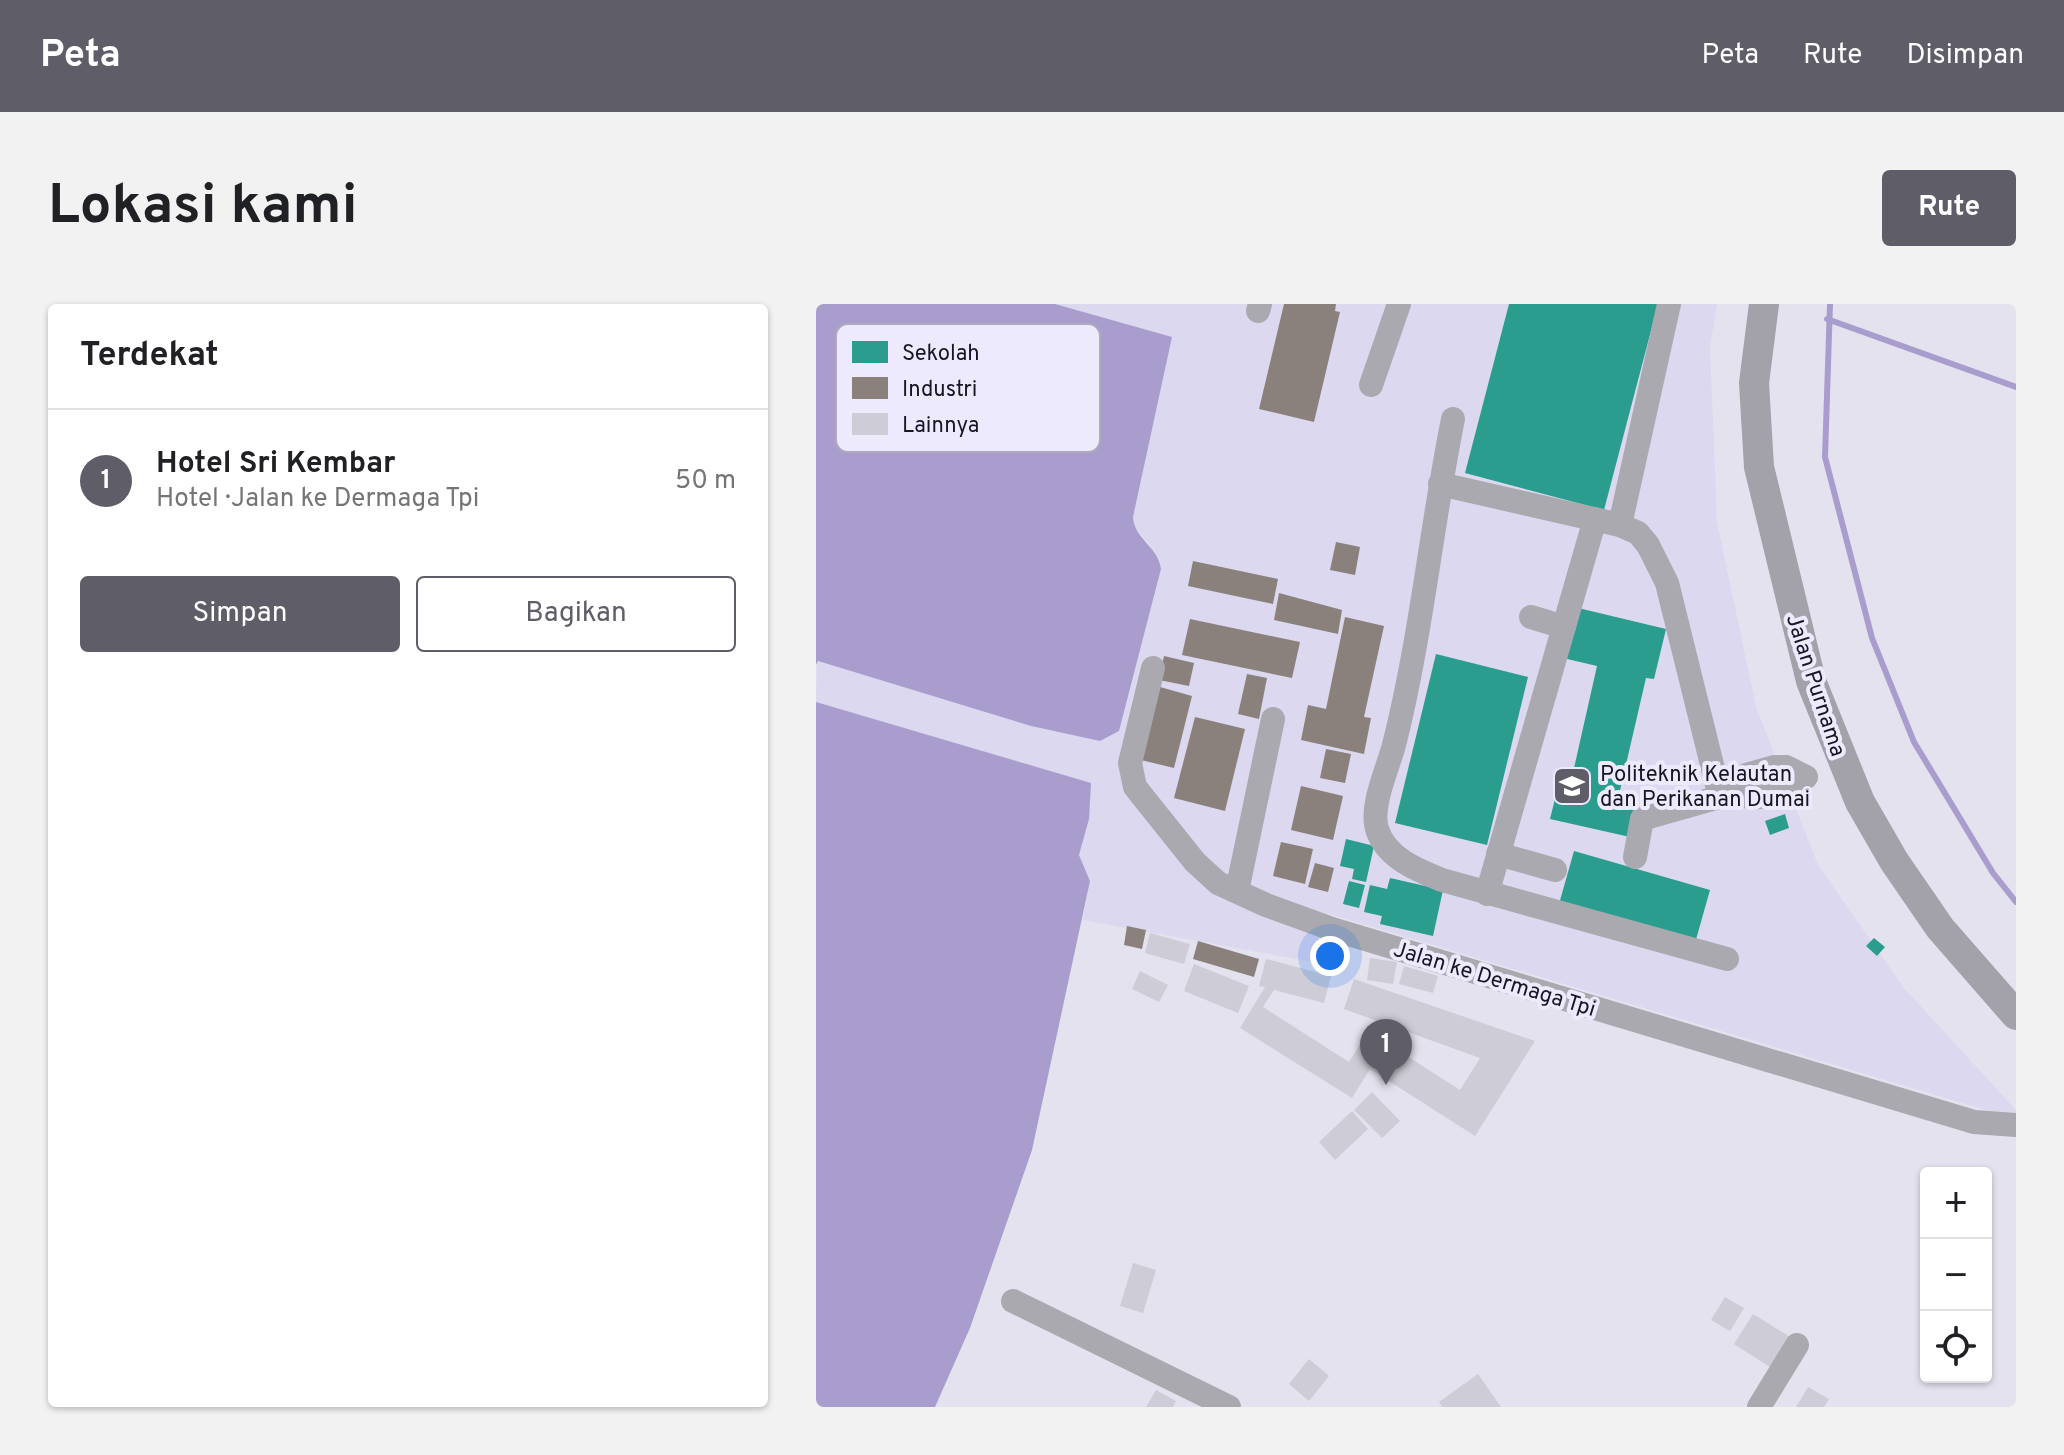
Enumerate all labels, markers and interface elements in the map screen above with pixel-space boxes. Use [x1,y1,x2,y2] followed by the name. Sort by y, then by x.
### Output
[40,32,121,81] text: Peta
[1702,38,1759,74] text: Peta
[1803,38,1862,74] text: Rute
[1906,38,2024,74] text: Disimpan
[1882,170,2016,246] button: Rute
[48,173,357,243] text: Lokasi kami
[836,324,1100,452] legend
[80,335,219,378] text: Terdekat
[902,341,980,368] text: Sekolah
[902,377,977,404] text: Industri
[902,413,979,440] text: Lainnya
[156,446,396,483] text: Hotel Sri Kembar
[101,465,111,498] text: 1
[675,465,736,498] text: 50 m
[156,483,479,516] text: Hotel · Jalan ke Dermaga Tpi
[80,576,400,652] button: Simpan
[416,576,736,652] button: Bagikan
[1779,611,1850,760] street label: Jalan Purnama
[1600,762,1810,814] place label: Politeknik Kelautan dan Perikanan Dumai
[1551,765,1593,807] school or university icon: Politeknik Kelautan dan Perikanan Dumai
[1310,936,1350,976] your location
[1390,937,1599,1024] street label: Jalan ke Dermaga Tpi
[1360,1019,1412,1085] pin: 1
[1920,1167,1992,1383] map controls
[1920,1167,1992,1239] button: +
[1920,1239,1992,1311] button: −
[1920,1311,1992,1383] button: locate

